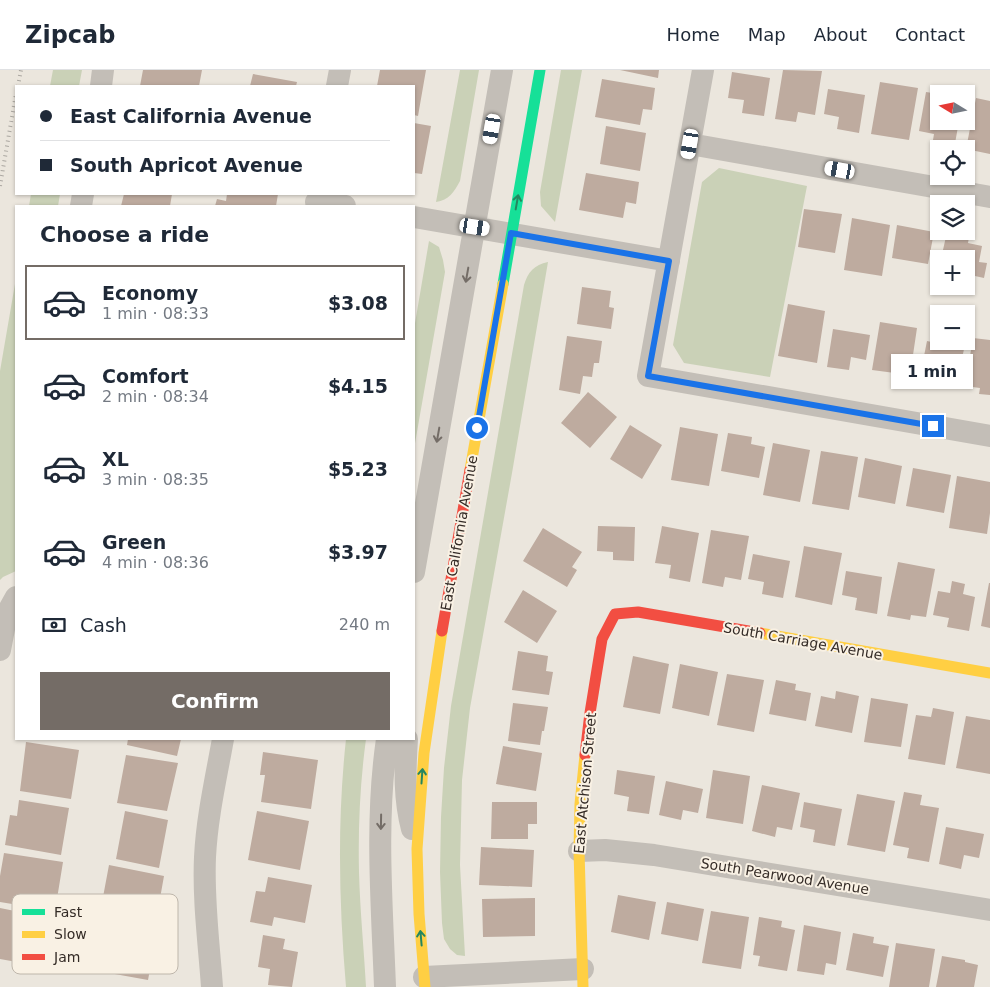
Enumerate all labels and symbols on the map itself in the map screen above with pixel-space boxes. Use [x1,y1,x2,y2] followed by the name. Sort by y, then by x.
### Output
[930,85,975,130] north arrow
[482,113,501,145] car
[680,128,699,160] car
[823,160,856,180] car
[512,194,522,210] one-way arrow
[459,217,490,237] car
[461,267,471,283] one-way arrow
[892,354,974,388] callout: 1 min
[922,415,944,437] route end
[466,417,488,439] route start
[433,427,443,443] one-way arrow
[437,454,481,612] street label: East California Avenue
[722,619,884,663] street label: South Carriage Avenue
[571,711,599,854] street label: East Atchison Street
[417,768,427,784] one-way arrow
[376,814,386,830] one-way arrow
[700,855,870,897] street label: South Pearwood Avenue
[12,894,178,974] legend
[54,904,83,920] text: Fast
[54,926,87,942] text: Slow
[416,931,426,947] one-way arrow
[53,949,80,965] text: Jam

